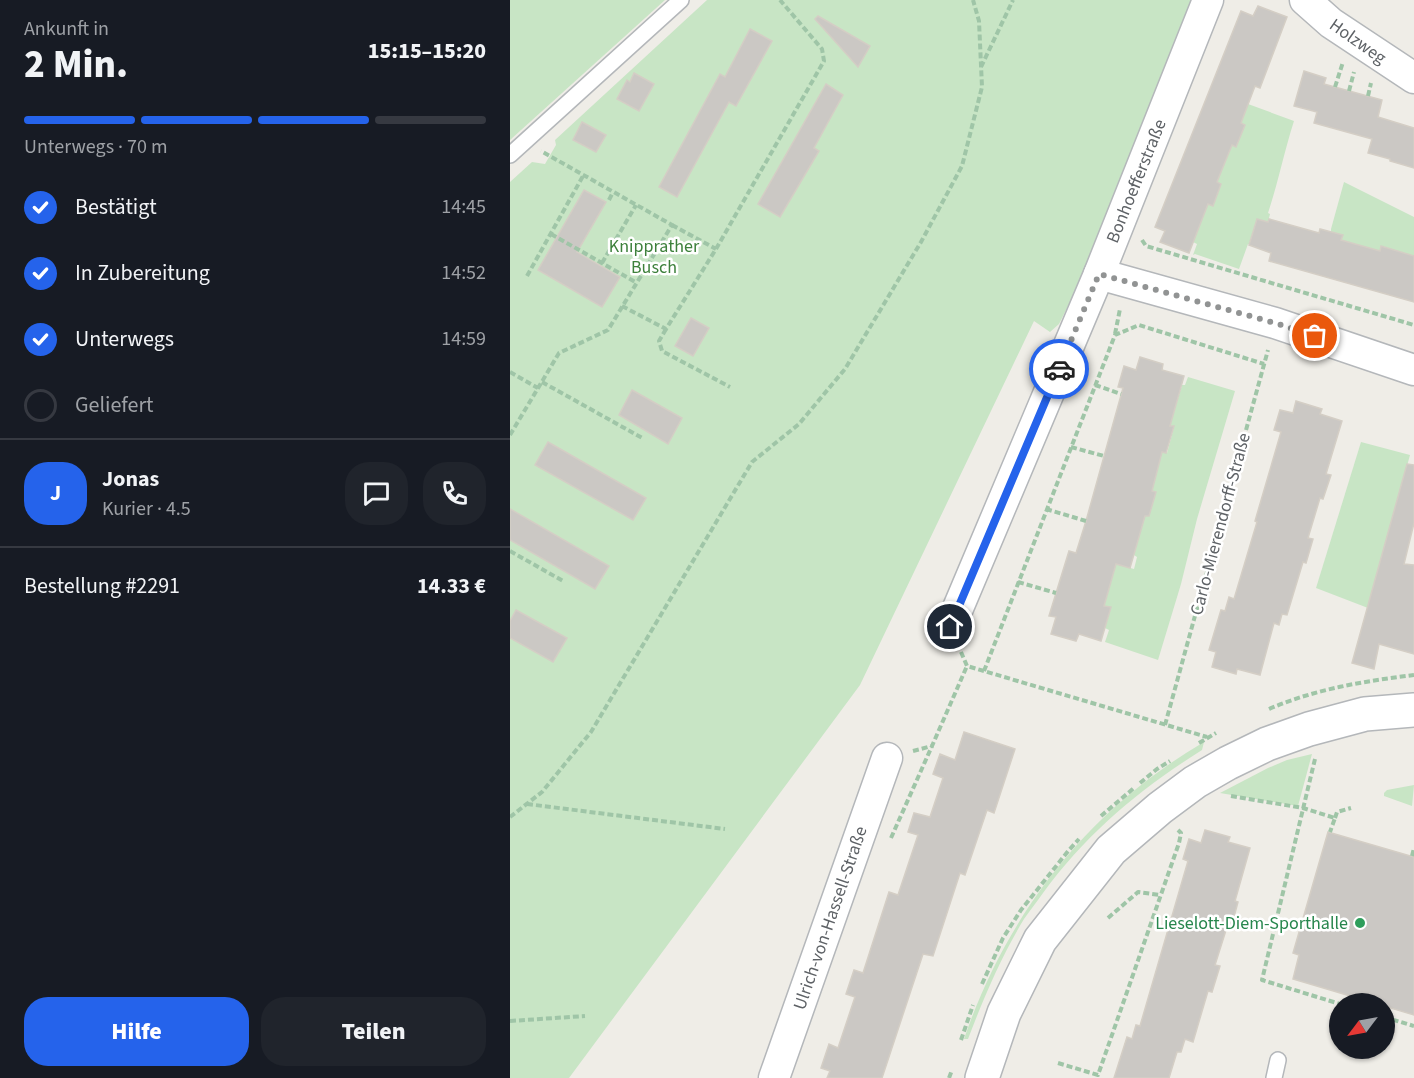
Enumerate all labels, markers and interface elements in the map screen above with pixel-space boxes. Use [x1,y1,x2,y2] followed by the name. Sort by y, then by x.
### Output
[1324,13,1391,70] street label: Holzweg
[24,15,109,43] text: Ankunft in
[368,35,486,67] text: 15:15–15:20
[24,37,128,93] text: 2 Min.
[1100,116,1173,247] street label: Bonhoefferstraße
[24,133,168,161] text: Unterwegs · 70 m
[24,191,57,224] icon: check
[75,191,157,223] text: Bestätigt
[441,193,486,221] text: 14:45
[609,234,700,280] park label: Knipprather Busch
[24,257,57,290] icon: check
[75,257,210,289] text: In Zubereitung
[441,259,486,287] text: 14:52
[1289,310,1340,361] pin
[1298,319,1331,352] icon: bag
[24,323,57,356] icon: check
[75,323,174,355] text: Unterwegs
[441,325,486,353] text: 14:59
[1029,339,1089,399] courier
[1043,353,1076,386] icon: car
[75,389,154,421] text: Geliefert
[1184,430,1257,618] street label: Carlo-Mierendorff-Straße
[345,462,408,525] button: chat
[423,462,486,525] button: phone
[102,463,159,495] text: Jonas
[50,477,61,509] text: J
[102,495,191,523] text: Kurier · 4.5
[24,570,180,602] text: Bestellung #2291
[417,570,486,602] text: 14.33 €
[924,601,975,652] pin
[933,610,966,643] icon: home
[787,823,874,1013] street label: Ulrich-von-Hassell-Straße
[1155,911,1348,936] place label: Lieselott-Diem-Sporthalle
[1353,916,1367,930] marker: Lieselott-Diem-Sporthalle
[1329,993,1395,1059] north arrow
[1329,993,1395,1059] map controls
[24,997,249,1066] button: Hilfe
[261,997,486,1066] button: Teilen

